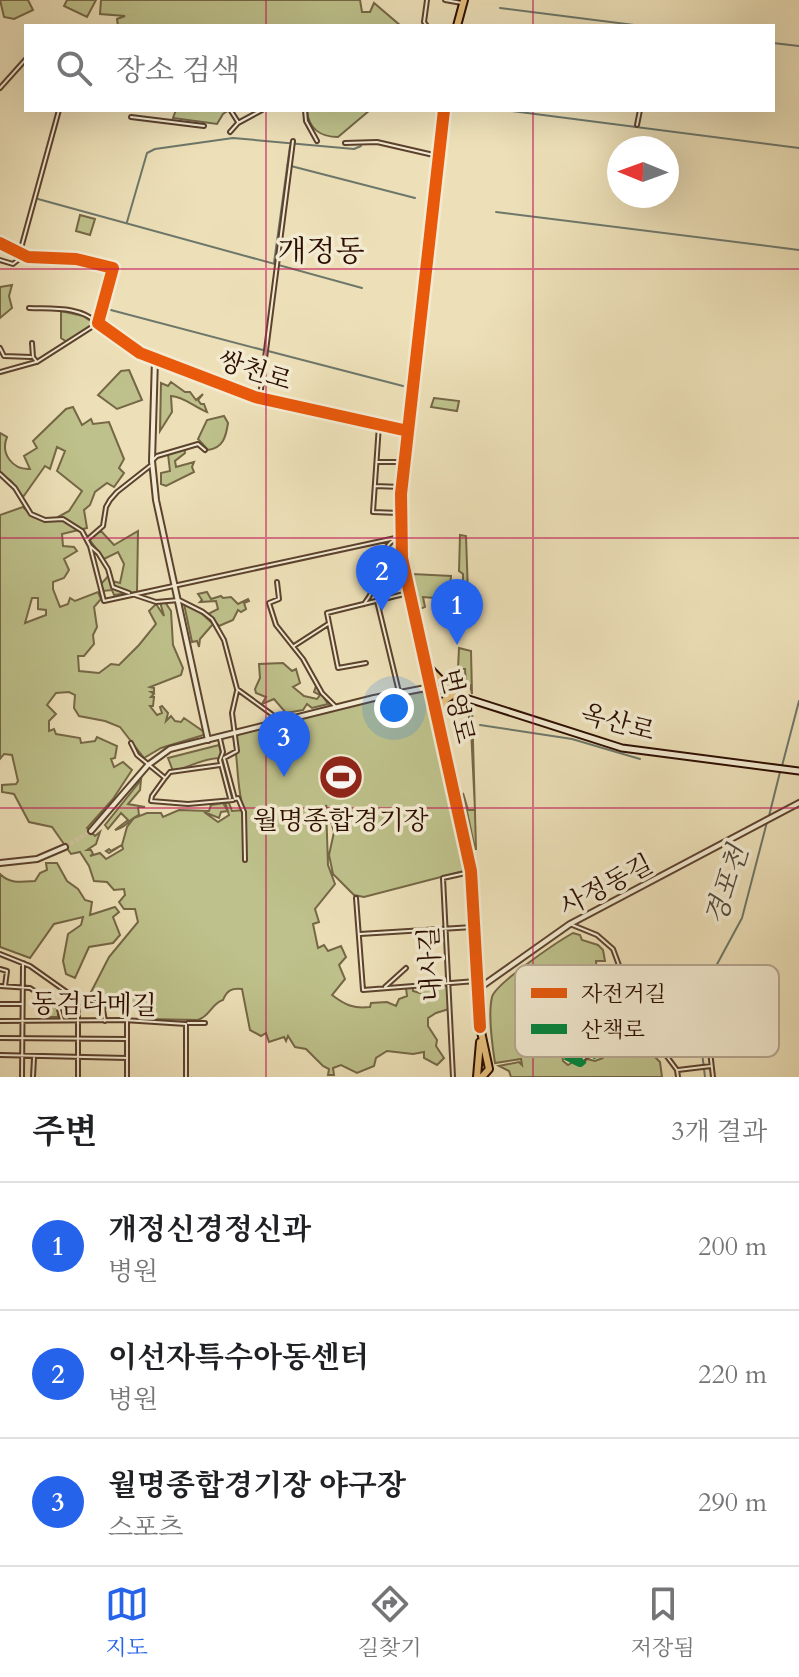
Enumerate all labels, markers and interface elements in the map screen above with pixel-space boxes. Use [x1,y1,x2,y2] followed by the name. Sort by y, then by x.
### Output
[24,24,775,112] search box
[52,46,96,90] icon: search
[116,50,240,91] text: 장소 검색
[607,136,679,208] north arrow
[278,231,364,272] district label: 개정동
[214,342,296,399] street label: 쌍천로
[356,545,408,611] pin: 2
[431,579,483,645] pin: 1
[432,665,483,747] street label: 번영로
[374,688,414,728] your location
[577,696,659,749] street label: 옥산로
[258,711,310,777] pin: 3
[317,753,365,801] sports icon: 월명종합경기장
[253,803,429,838] place label: 월명종합경기장
[696,839,758,930] water label: 경포천
[554,846,659,924] street label: 사정동길
[411,925,450,1003] street label: 내사길
[515,965,779,1057] legend
[581,979,666,1009] text: 자전거길
[31,986,157,1023] street label: 동검다메길
[581,1015,645,1045] text: 산책로
[32,1109,98,1155] text: 주변
[671,1114,767,1149] text: 3개 결과
[108,1209,311,1250] text: 개정신경정신과
[51,1229,65,1264] text: 1
[698,1229,767,1264] text: 200 m
[108,1254,158,1289] text: 병원
[108,1337,369,1378] text: 이선자특수아동센터
[51,1357,65,1392] text: 2
[698,1357,767,1392] text: 220 m
[108,1382,158,1417] text: 병원
[108,1465,406,1506] text: 월명종합경기장 야구장
[51,1485,65,1520] text: 3
[698,1485,767,1520] text: 290 m
[108,1510,183,1545] text: 스포츠
[105,1582,149,1663] tab: 지도
[358,1582,422,1663] tab: 길찾기
[631,1582,694,1663] tab: 저장됨

